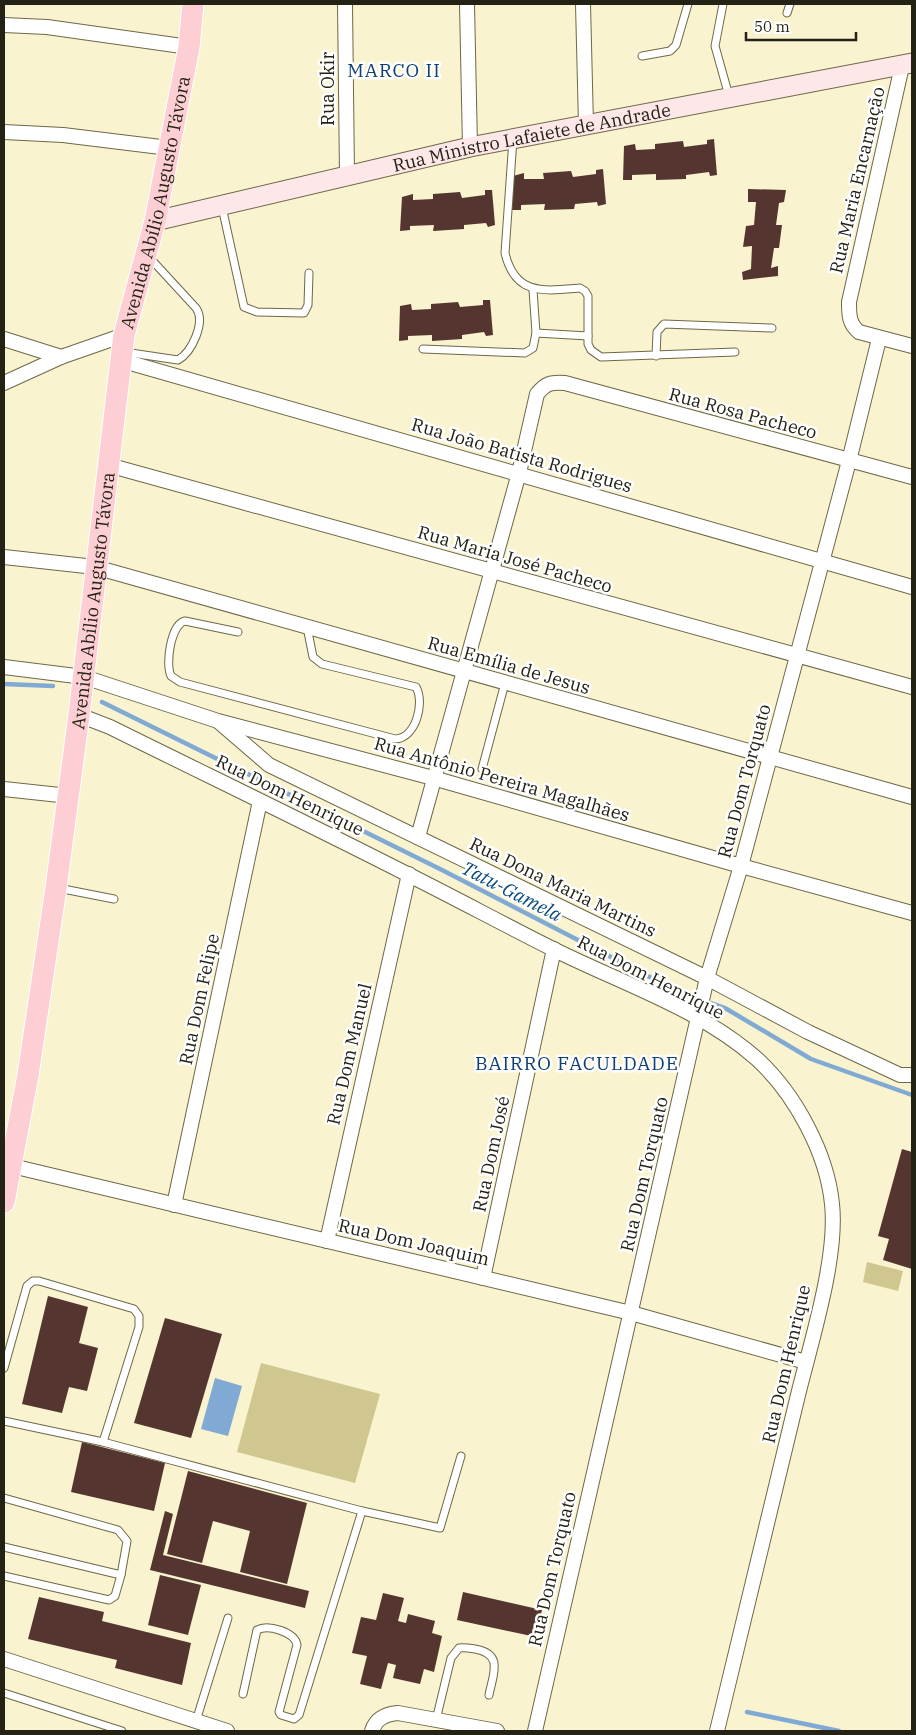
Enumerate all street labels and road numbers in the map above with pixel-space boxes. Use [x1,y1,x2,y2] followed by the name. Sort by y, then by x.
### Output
[316,52,339,126] street label: Rua Okir
[115,74,195,331] street label: Avenida Abílio Augusto Távora
[824,84,890,276] street label: Rua Maria Encarnação
[390,98,673,176] street label: Rua Ministro Lafaiete de Andrade
[667,382,819,444] street label: Rua Rosa Pacheco
[409,412,635,498] street label: Rua João Batista Rodrigues
[66,471,119,731] street label: Avenida Abílio Augusto Távora
[415,520,615,598] street label: Rua Maria José Pacheco
[425,631,593,699] street label: Rua Emília de Jesus
[712,701,776,861] street label: Rua Dom Torquato
[372,731,632,827] street label: Rua Antônio Pereira Magalhães
[212,749,368,841] street label: Rua Dom Henrique
[466,832,660,942] street label: Rua Dona Maria Martins
[574,930,728,1024] street label: Rua Dom Henrique
[174,931,224,1067] street label: Rua Dom Felipe
[322,981,376,1127] street label: Rua Dom Manuel
[467,1094,515,1214] street label: Rua Dom José
[615,1094,673,1254] street label: Rua Dom Torquato
[336,1213,492,1271] street label: Rua Dom Joaquim
[757,1283,815,1445] street label: Rua Dom Henrique
[523,1489,581,1649] street label: Rua Dom Torquato

